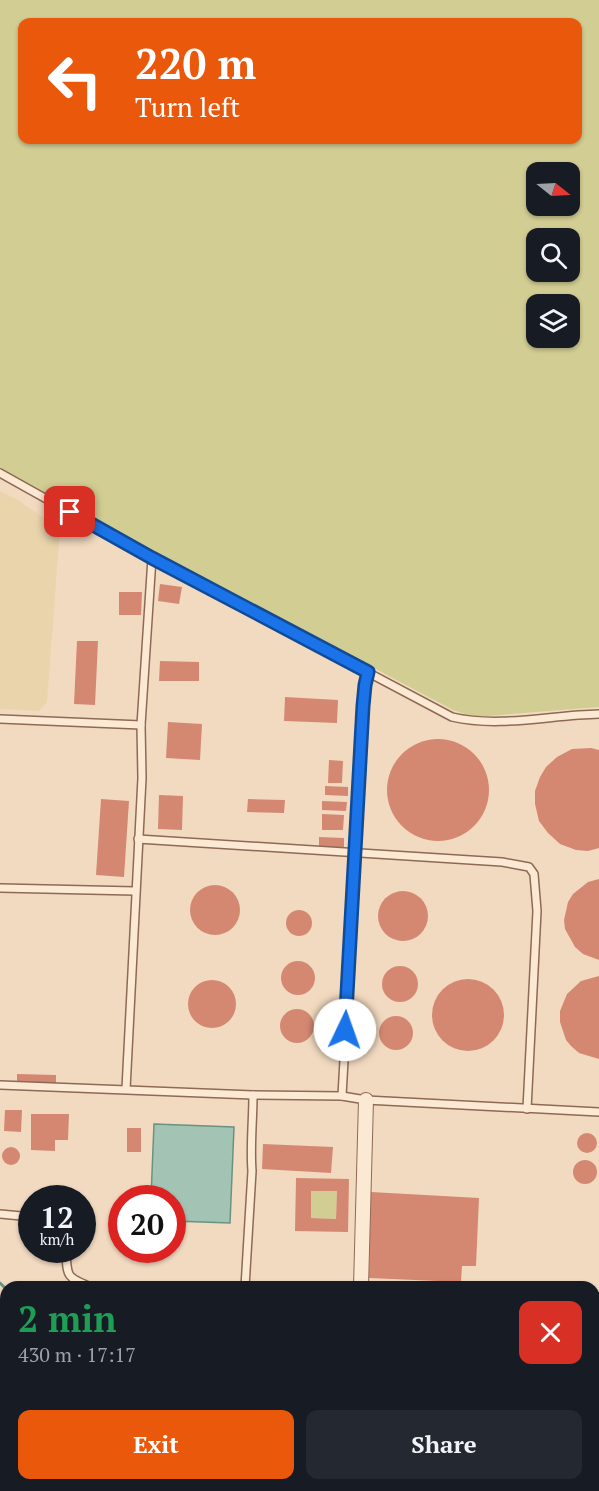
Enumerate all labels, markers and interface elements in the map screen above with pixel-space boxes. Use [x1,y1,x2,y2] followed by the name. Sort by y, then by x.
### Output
[135,35,256,91] text: 220 m
[36,42,114,120] icon: left
[135,89,240,125] text: Turn left
[526,162,580,216] north arrow
[526,162,580,348] map controls
[526,228,580,282] button: search
[526,294,580,348] button: layers
[44,486,95,537] pin
[53,495,86,528] icon: arrive
[313,998,377,1062] position arrow
[108,1185,186,1263] speed limit sign: 20
[40,1197,74,1237] text: 12
[40,1229,74,1249] text: km/h
[18,1295,116,1342] text: 2 min
[519,1301,582,1364] button: close
[18,1341,136,1368] text: 430 m · 17:17
[18,1410,294,1479] button: Exit
[306,1410,582,1479] button: Share

